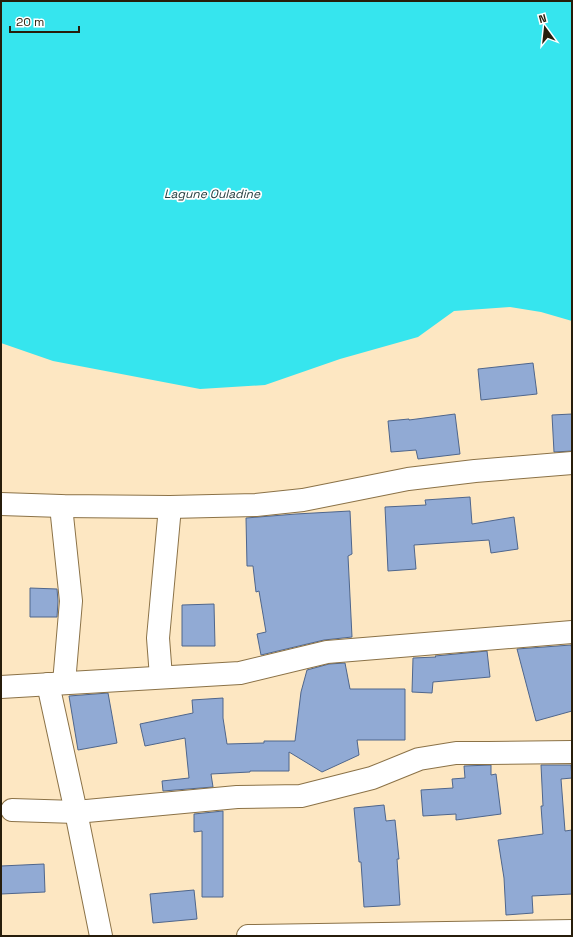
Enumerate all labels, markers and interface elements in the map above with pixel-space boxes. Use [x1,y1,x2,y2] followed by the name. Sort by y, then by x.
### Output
[10,8,79,34] scale bar
[525,8,565,48] north arrow
[537,11,548,26] text: N
[16,14,44,30] text: 20 m
[164,186,261,202] water label: Lagune Ouladine

